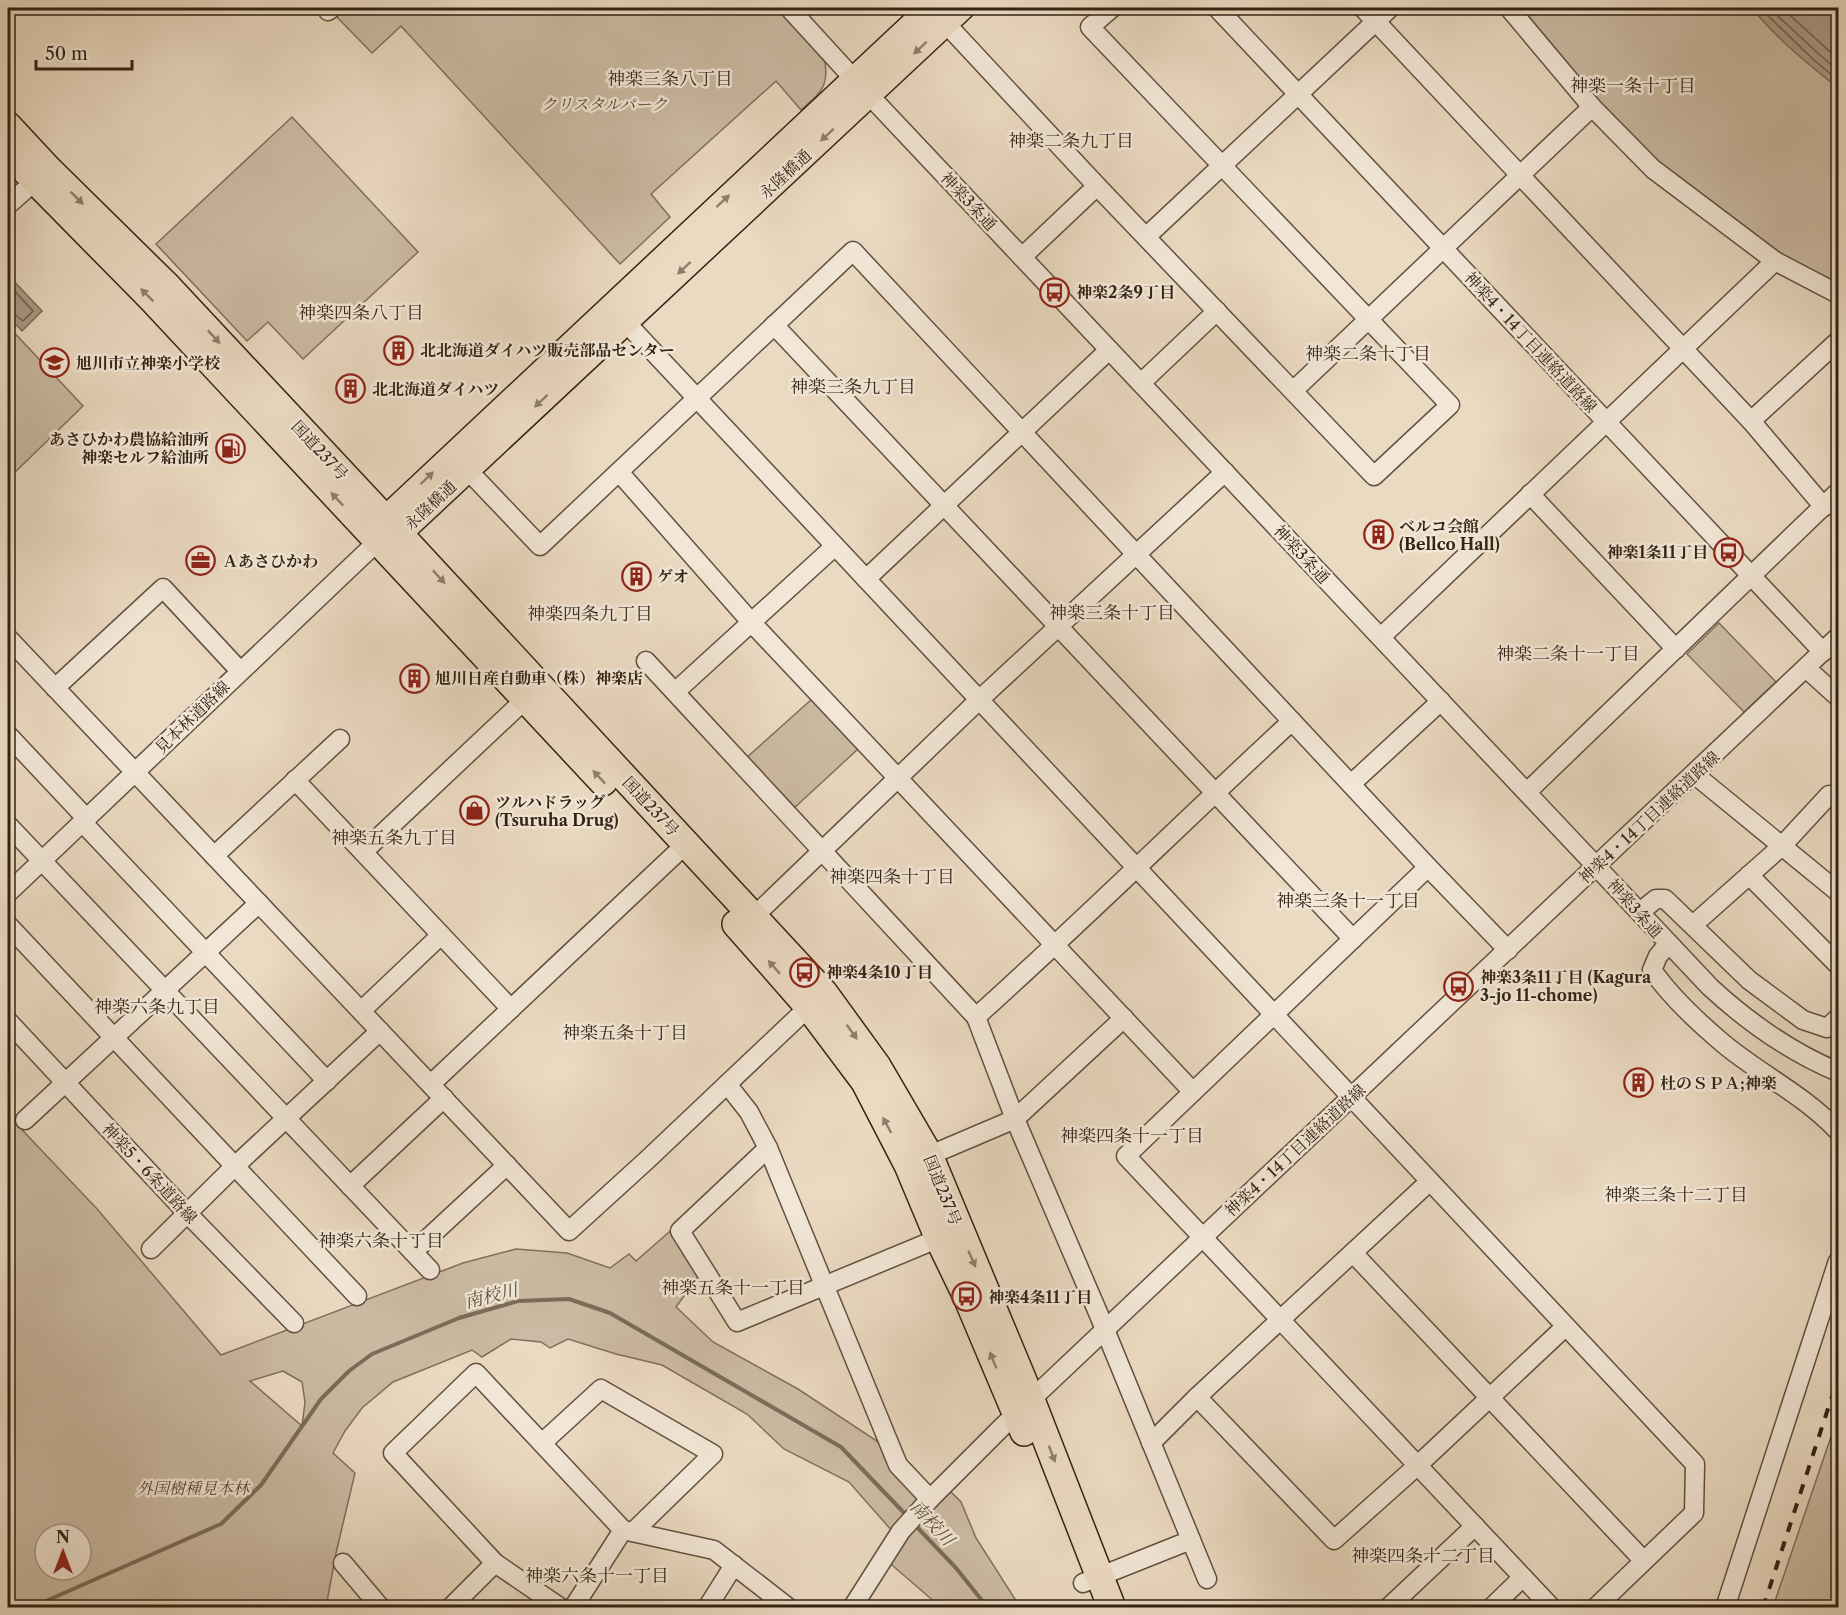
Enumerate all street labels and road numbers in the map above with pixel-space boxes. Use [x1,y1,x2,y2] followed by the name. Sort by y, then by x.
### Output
[755,145,815,203] street label: 永隆橋通
[937,168,1001,234] street label: 神楽3条通
[1461,267,1601,417] street label: 神楽4・14丁目連絡道路線
[287,416,353,484] street label: 国道237号
[400,476,460,534] street label: 永隆橋通
[1270,521,1334,587] street label: 神楽3条通
[151,676,233,758] street label: 見本林道路線
[1574,747,1724,887] street label: 神楽4・14丁目連絡道路線
[618,772,684,840] street label: 国道237号
[1603,874,1667,942] street label: 神楽3条通
[1220,1080,1370,1220] street label: 神楽4・14丁目連絡道路線
[98,1119,202,1227] street label: 神楽5・6条道路線
[920,1152,966,1228] street label: 国道237号

